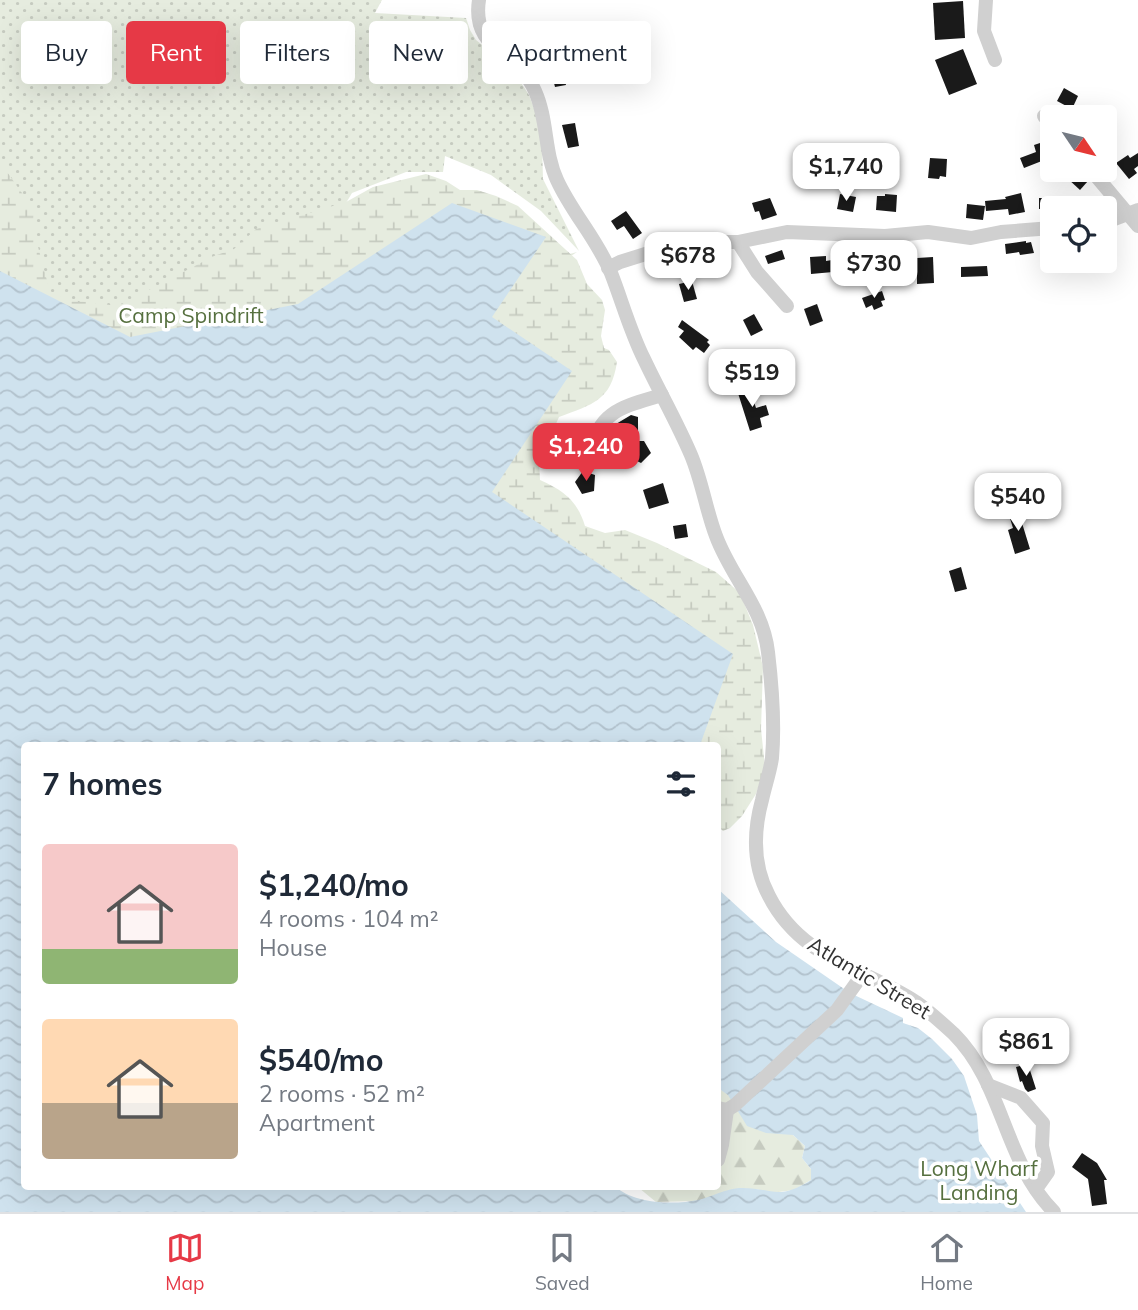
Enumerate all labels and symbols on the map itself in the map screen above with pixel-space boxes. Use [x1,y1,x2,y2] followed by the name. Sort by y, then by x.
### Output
[1040,105,1116,182] north arrow
[789,144,903,203] pin: $1,740
[647,232,729,292] pin: $678
[833,240,915,300] pin: $730
[118,302,264,328] park label: Camp Spindrift
[711,350,793,409] pin: $519
[529,424,643,483] pin: $1,240
[977,474,1059,533] pin: $540
[803,930,936,1024] street label: Atlantic Street
[985,1018,1067,1078] pin: $861
[920,1155,1039,1205] park label: Long Wharf Landing

